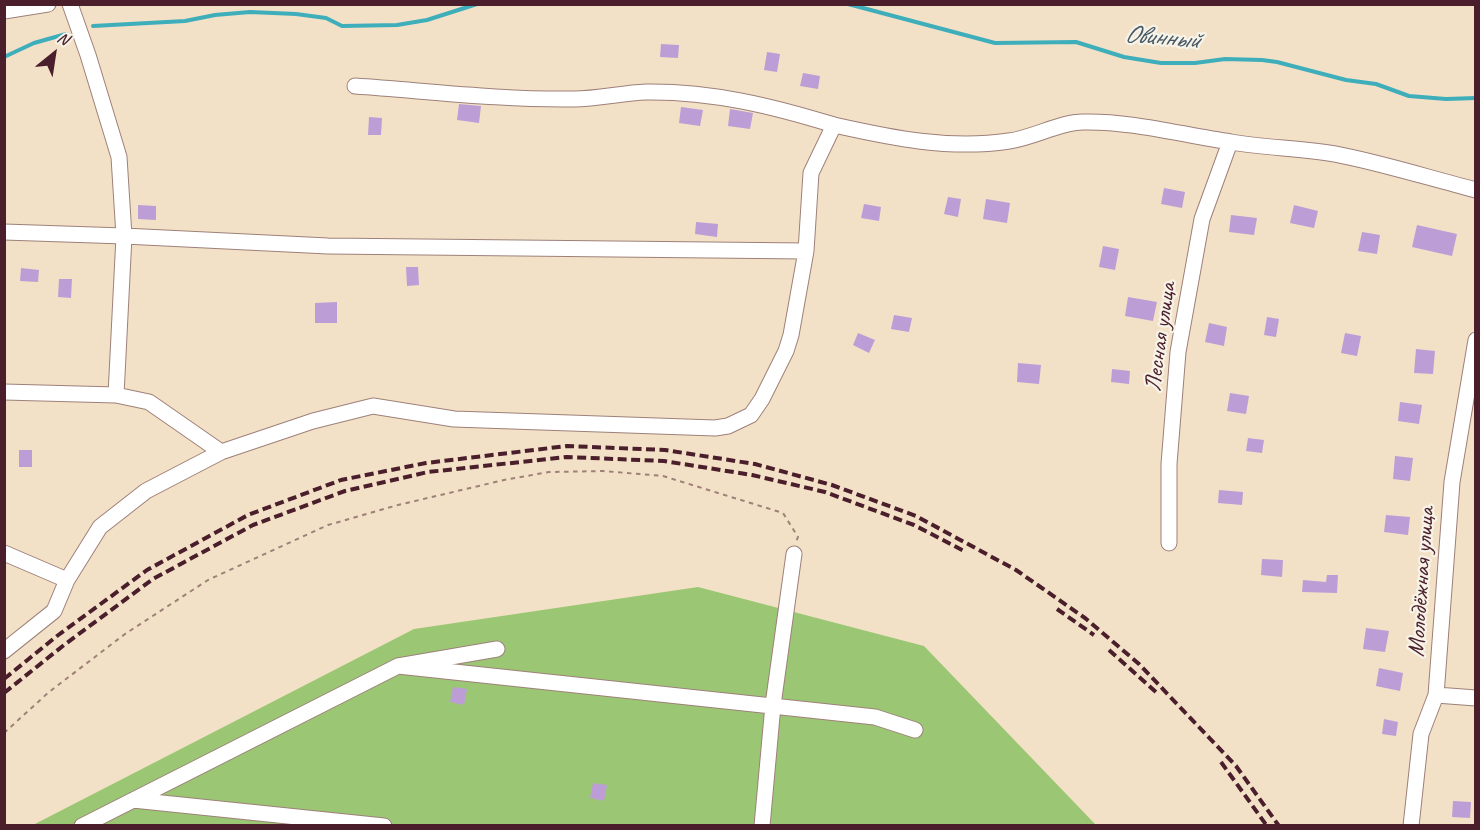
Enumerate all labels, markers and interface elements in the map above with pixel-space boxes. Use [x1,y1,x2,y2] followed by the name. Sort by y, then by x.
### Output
[1123,19,1201,57] water label: Овинный
[24,24,84,84] north arrow
[54,27,72,50] text: N
[1139,281,1183,393] street label: Лесная улица
[1402,506,1442,658] street label: Молодёжная улица

